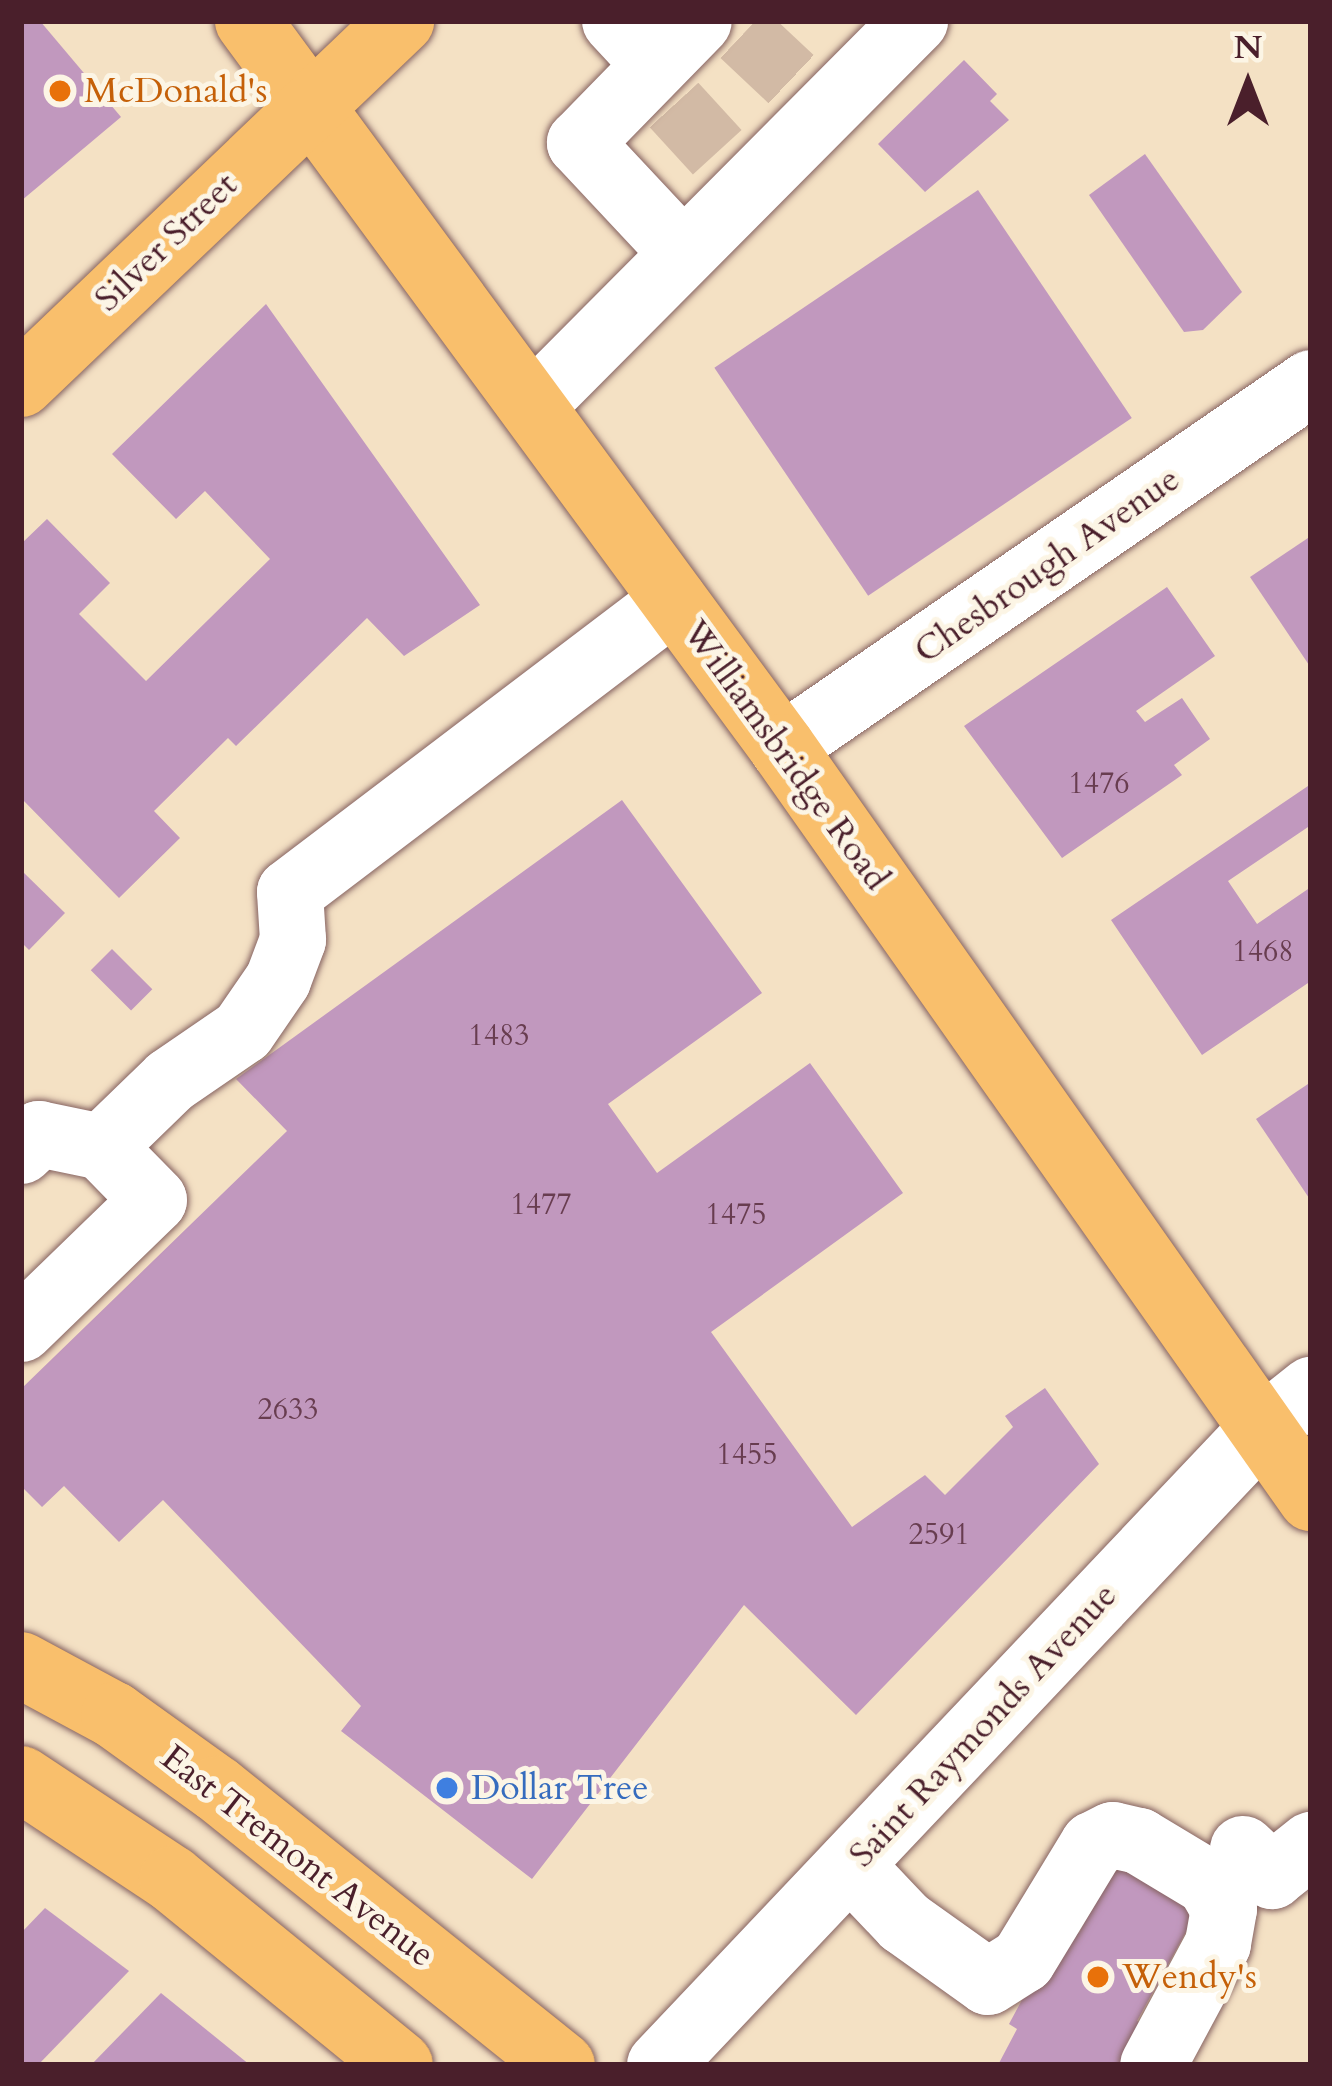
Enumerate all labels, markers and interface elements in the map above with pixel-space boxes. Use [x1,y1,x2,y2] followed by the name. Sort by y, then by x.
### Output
[1188,24,1308,144] north arrow
[1234,25,1262,70] text: N
[84,69,268,113] place label: McDonald's
[47,78,73,104] marker: McDonald's
[86,163,246,321] street label: Silver Street
[906,457,1188,673] street label: Chesbrough Avenue
[673,611,899,899] street label: Williamsbridge Road
[1068,766,1130,802] house number: 1476
[1232,934,1294,970] house number: 1468
[468,1018,530,1054] house number: 1483
[510,1187,572,1223] house number: 1477
[705,1197,767,1233] house number: 1475
[257,1392,319,1428] house number: 2633
[716,1437,778,1473] house number: 1455
[908,1517,970,1553] house number: 2591
[840,1574,1126,1876] street label: Saint Raymonds Avenue
[153,1736,443,1976] street label: East Tremont Avenue
[471,1766,649,1810] place label: Dollar Tree
[434,1775,460,1801] marker: Dollar Tree
[1122,1955,1257,1999] place label: Wendy's
[1085,1964,1111,1990] marker: Wendy's

